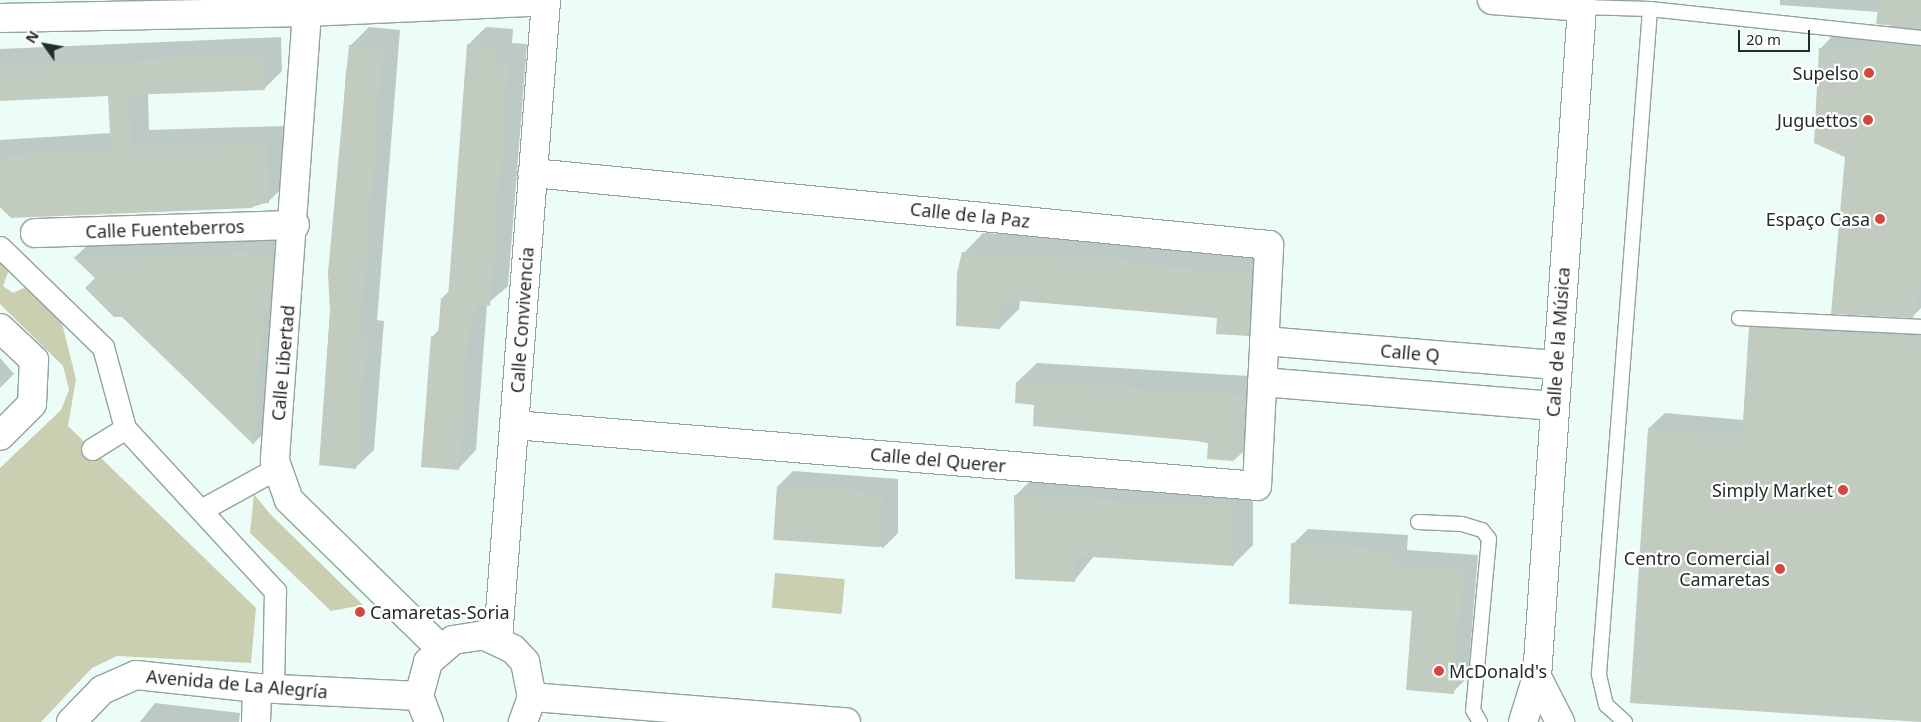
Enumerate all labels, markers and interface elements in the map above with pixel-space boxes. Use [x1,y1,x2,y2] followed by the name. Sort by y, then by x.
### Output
[20,20,70,70] north arrow
[1741,20,1814,52] scale bar
[21,27,43,47] text: N
[1746,29,1781,49] text: 20 m
[1793,62,1859,84] place label: Supelso
[1863,67,1875,79] marker: Supelso
[1777,109,1858,131] place label: Juguettos
[1862,114,1874,126] marker: Juguettos
[909,198,1031,232] street label: Calle de la Paz
[1766,208,1870,230] place label: Espaço Casa
[1874,213,1886,225] marker: Espaço Casa
[85,215,245,243] street label: Calle Fuenteberros
[506,246,538,394] street label: Calle Convivencia
[1542,266,1574,418] street label: Calle de la Música
[267,304,299,422] street label: Calle Libertad
[1379,340,1441,366] street label: Calle Q
[869,443,1007,477] street label: Calle del Querer
[1712,479,1833,501] place label: Simply Market
[1837,484,1849,496] marker: Simply Market
[1624,548,1770,590] place label: Centro Comercial Camaretas
[1774,563,1786,575] marker: Centro Comercial Camaretas
[370,601,510,623] place label: Camaretas-Soria
[354,606,366,618] marker: Camaretas-Soria
[1449,660,1547,682] place label: McDonald's
[145,665,329,703] street label: Avenida de La Alegría
[1433,665,1445,677] marker: McDonald's

